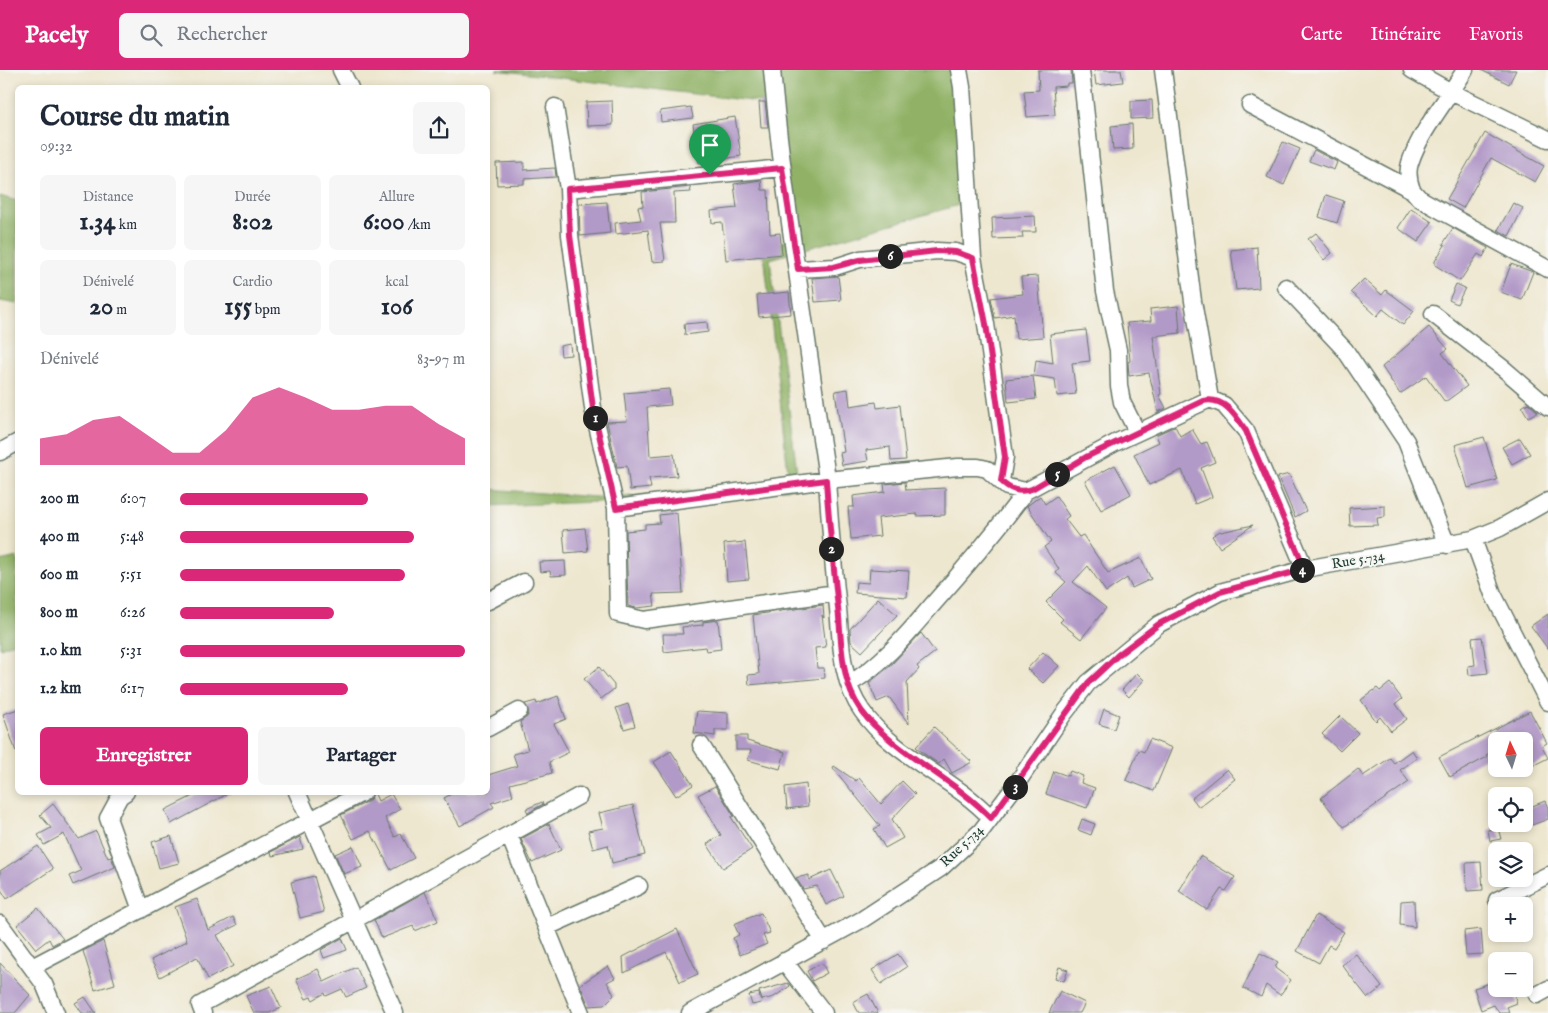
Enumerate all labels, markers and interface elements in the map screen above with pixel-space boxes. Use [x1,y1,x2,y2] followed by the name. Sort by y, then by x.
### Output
[119,13,469,58] search box
[25,20,89,51] text: Pacely
[137,21,165,49] icon: search
[177,23,267,47] text: Rechercher
[1301,24,1343,47] text: Carte
[1371,24,1441,47] text: Itinéraire
[1469,24,1523,47] text: Favoris
[40,100,230,135] text: Course du matin
[413,102,465,154] button: share
[689,124,731,175] pin
[696,131,724,159] icon: arrive
[40,137,73,157] text: 09:32
[83,188,133,206] text: Distance
[234,188,271,206] text: Durée
[379,188,415,206] text: Allure
[79,206,116,238] text: 1.34
[232,206,273,238] text: 8:02
[363,206,405,238] text: 6:00
[116,216,137,234] text: km
[405,216,431,234] text: /km
[878,244,902,268] pin: 6
[888,247,893,265] text: 6
[82,273,134,291] text: Dénivelé
[233,273,272,291] text: Cardio
[385,273,408,291] text: kcal
[89,291,113,323] text: 20
[224,291,252,323] text: 155
[381,291,413,323] text: 106
[113,301,127,319] text: m
[252,301,281,319] text: bpm
[40,350,99,370] text: Dénivelé
[417,350,465,370] text: 83–97 m
[582,406,608,430] pin: 1
[593,409,598,427] text: 1
[1044,462,1070,486] pin: 5
[1055,465,1060,483] text: 5
[40,489,79,509] text: 200 m
[120,489,146,509] text: 6:07
[40,527,79,547] text: 400 m
[120,527,144,547] text: 5:48
[818,536,844,562] pin: 2
[828,540,835,558] text: 2
[1330,546,1386,573] street label: Rue 5.734
[1290,558,1314,582] pin: 4
[1299,561,1306,579] text: 4
[40,565,78,585] text: 600 m
[120,565,142,585] text: 5:51
[40,603,78,623] text: 800 m
[120,603,145,623] text: 6:26
[40,641,82,661] text: 1.0 km
[120,641,142,661] text: 5:31
[40,679,81,699] text: 1.2 km
[120,679,144,699] text: 6:17
[40,727,248,785] button: Enregistrer
[258,727,465,785] button: Partager
[1488,732,1532,778] north arrow
[1488,732,1533,997] map controls
[1002,774,1028,800] pin: 3
[1013,778,1018,796] text: 3
[1488,787,1533,832] button: locate
[937,821,988,871] street label: Rue 5.734
[1488,842,1533,887] button: layers
[1488,897,1533,942] button: +
[1488,952,1533,997] button: −

